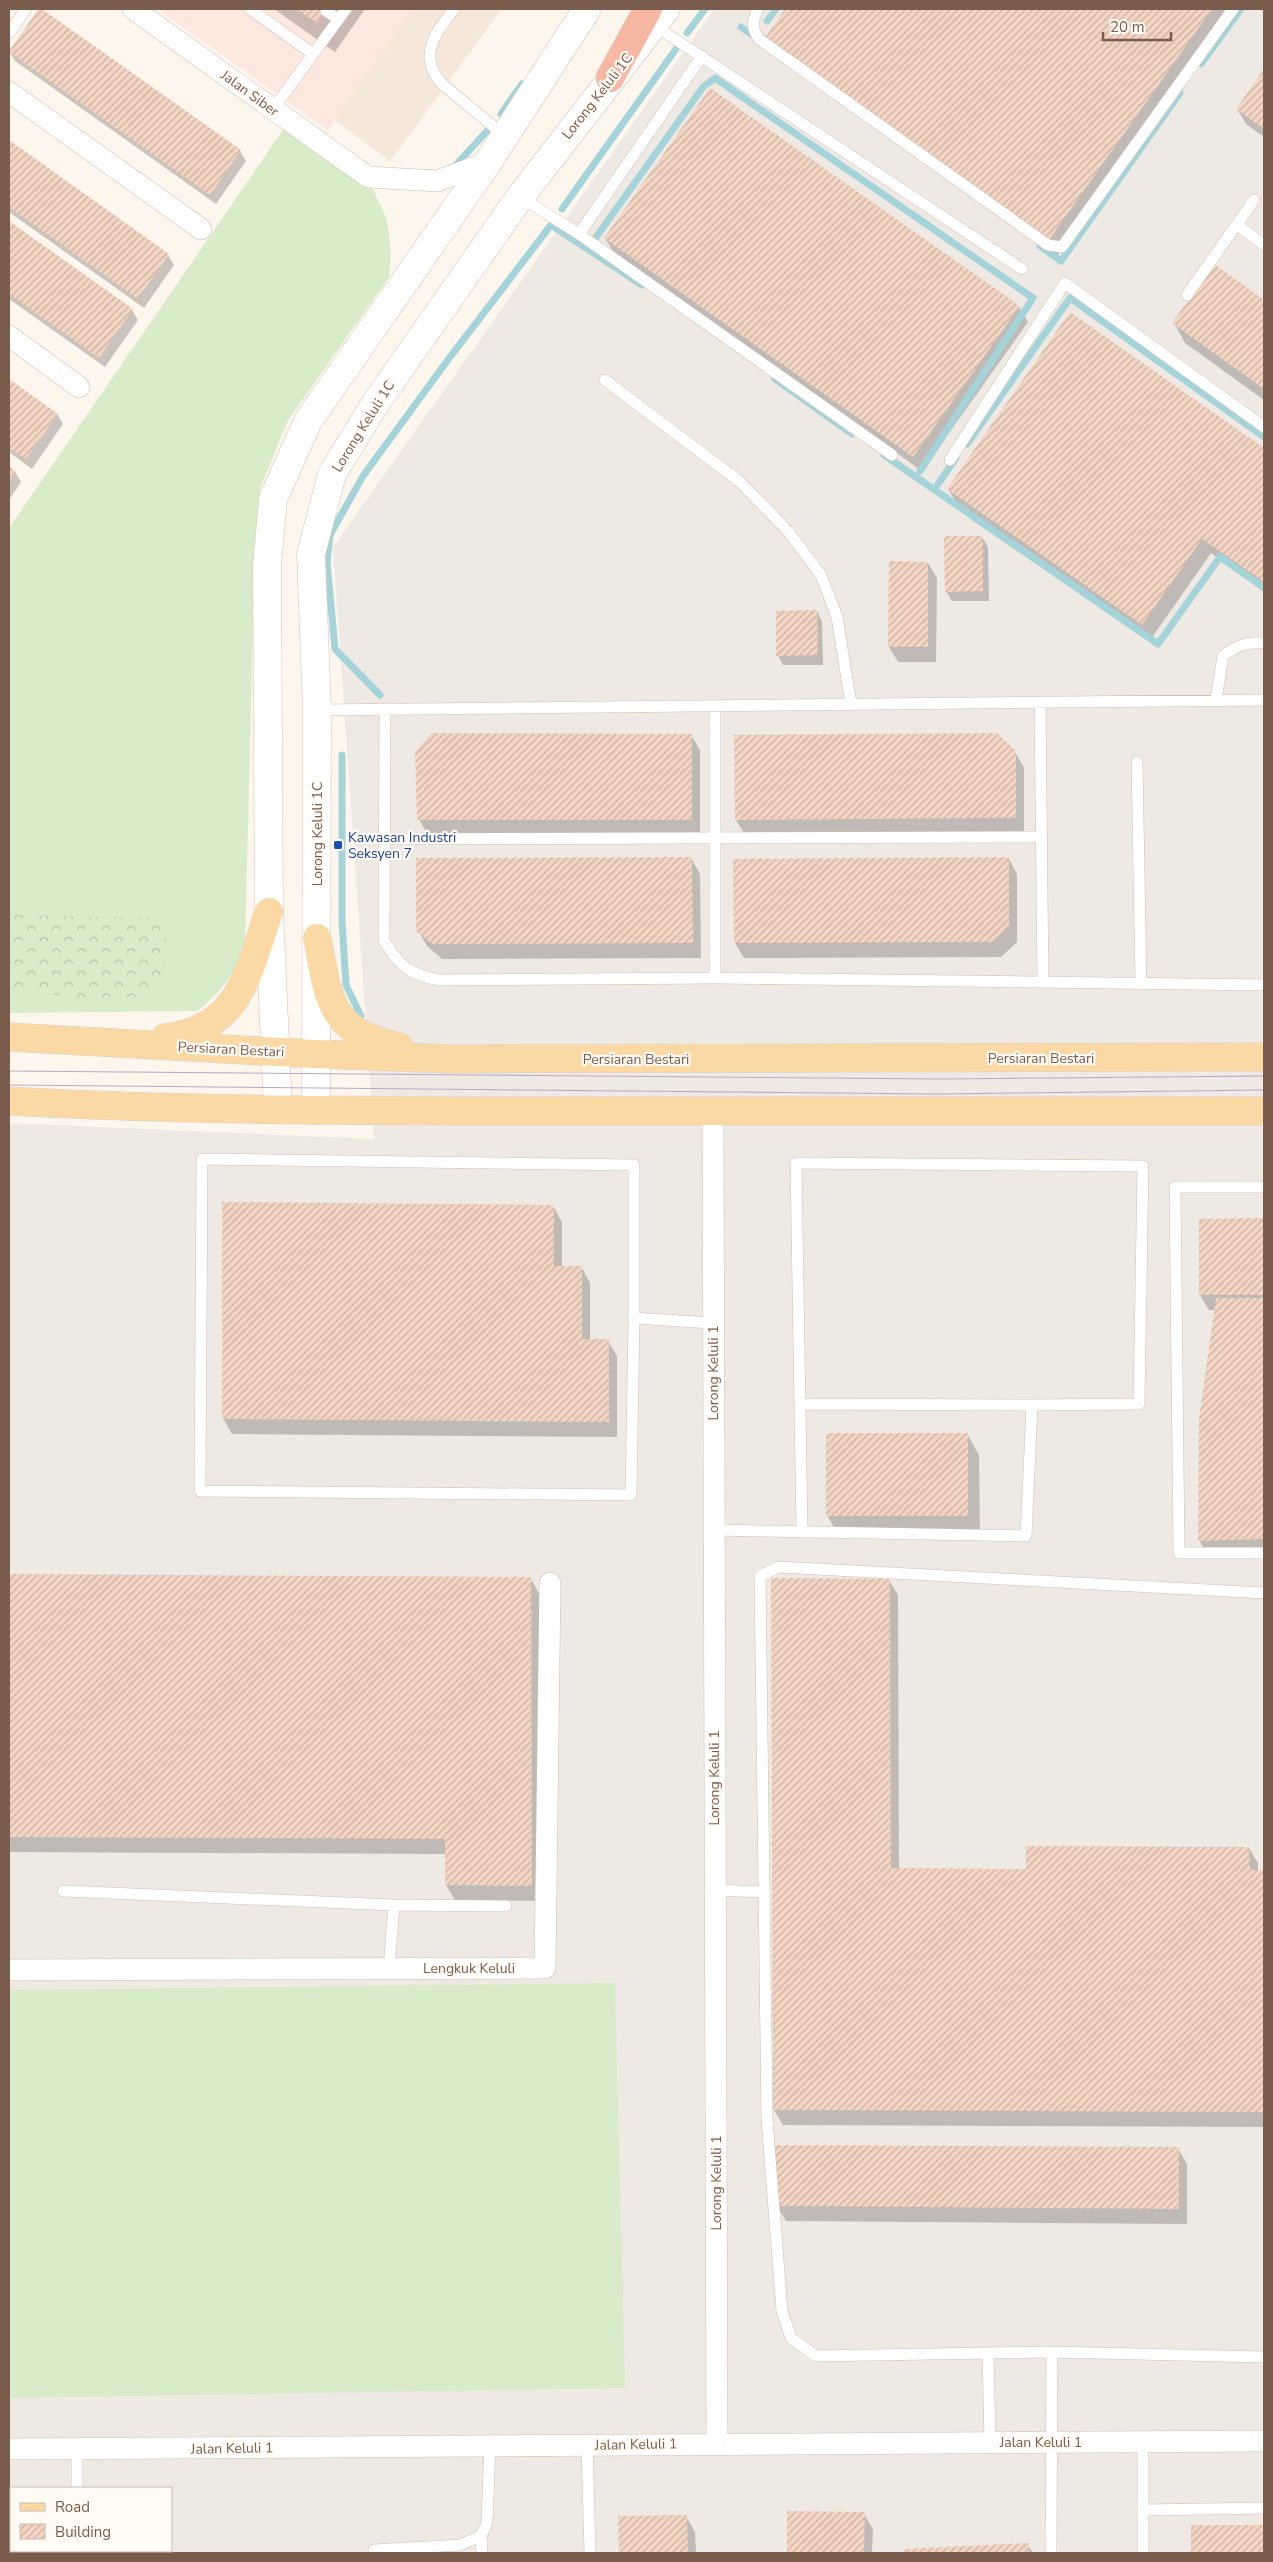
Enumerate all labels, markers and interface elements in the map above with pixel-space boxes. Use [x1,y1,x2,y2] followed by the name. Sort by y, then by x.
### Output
[1103,10,1170,42] scale bar
[1110,17,1145,37] text: 20 m
[558,49,637,143] street label: Lorong Keluli 1C
[216,65,283,121] street label: Jalan Siber
[328,377,399,476] street label: Lorong Keluli 1C
[308,782,327,886] street label: Lorong Keluli 1C
[348,828,456,863] place label: Kawasan Industri Seksyen 7
[332,839,344,851] marker: Kawasan Industri Seksyen 7
[177,1037,285,1062] street label: Persiaran Bestari
[988,1049,1094,1068] street label: Persiaran Bestari
[583,1050,689,1069] street label: Persiaran Bestari
[704,1325,723,1421] street label: Lorong Keluli 1
[705,1730,724,1826] street label: Lorong Keluli 1
[423,1959,515,1978] street label: Lengkuk Keluli
[707,2135,726,2231] street label: Lorong Keluli 1
[999,2433,1082,2452] street label: Jalan Keluli 1
[594,2434,677,2455] street label: Jalan Keluli 1
[190,2438,273,2459] street label: Jalan Keluli 1
[10,2487,172,2552] legend
[55,2497,90,2517] text: Road
[55,2522,111,2542] text: Building

